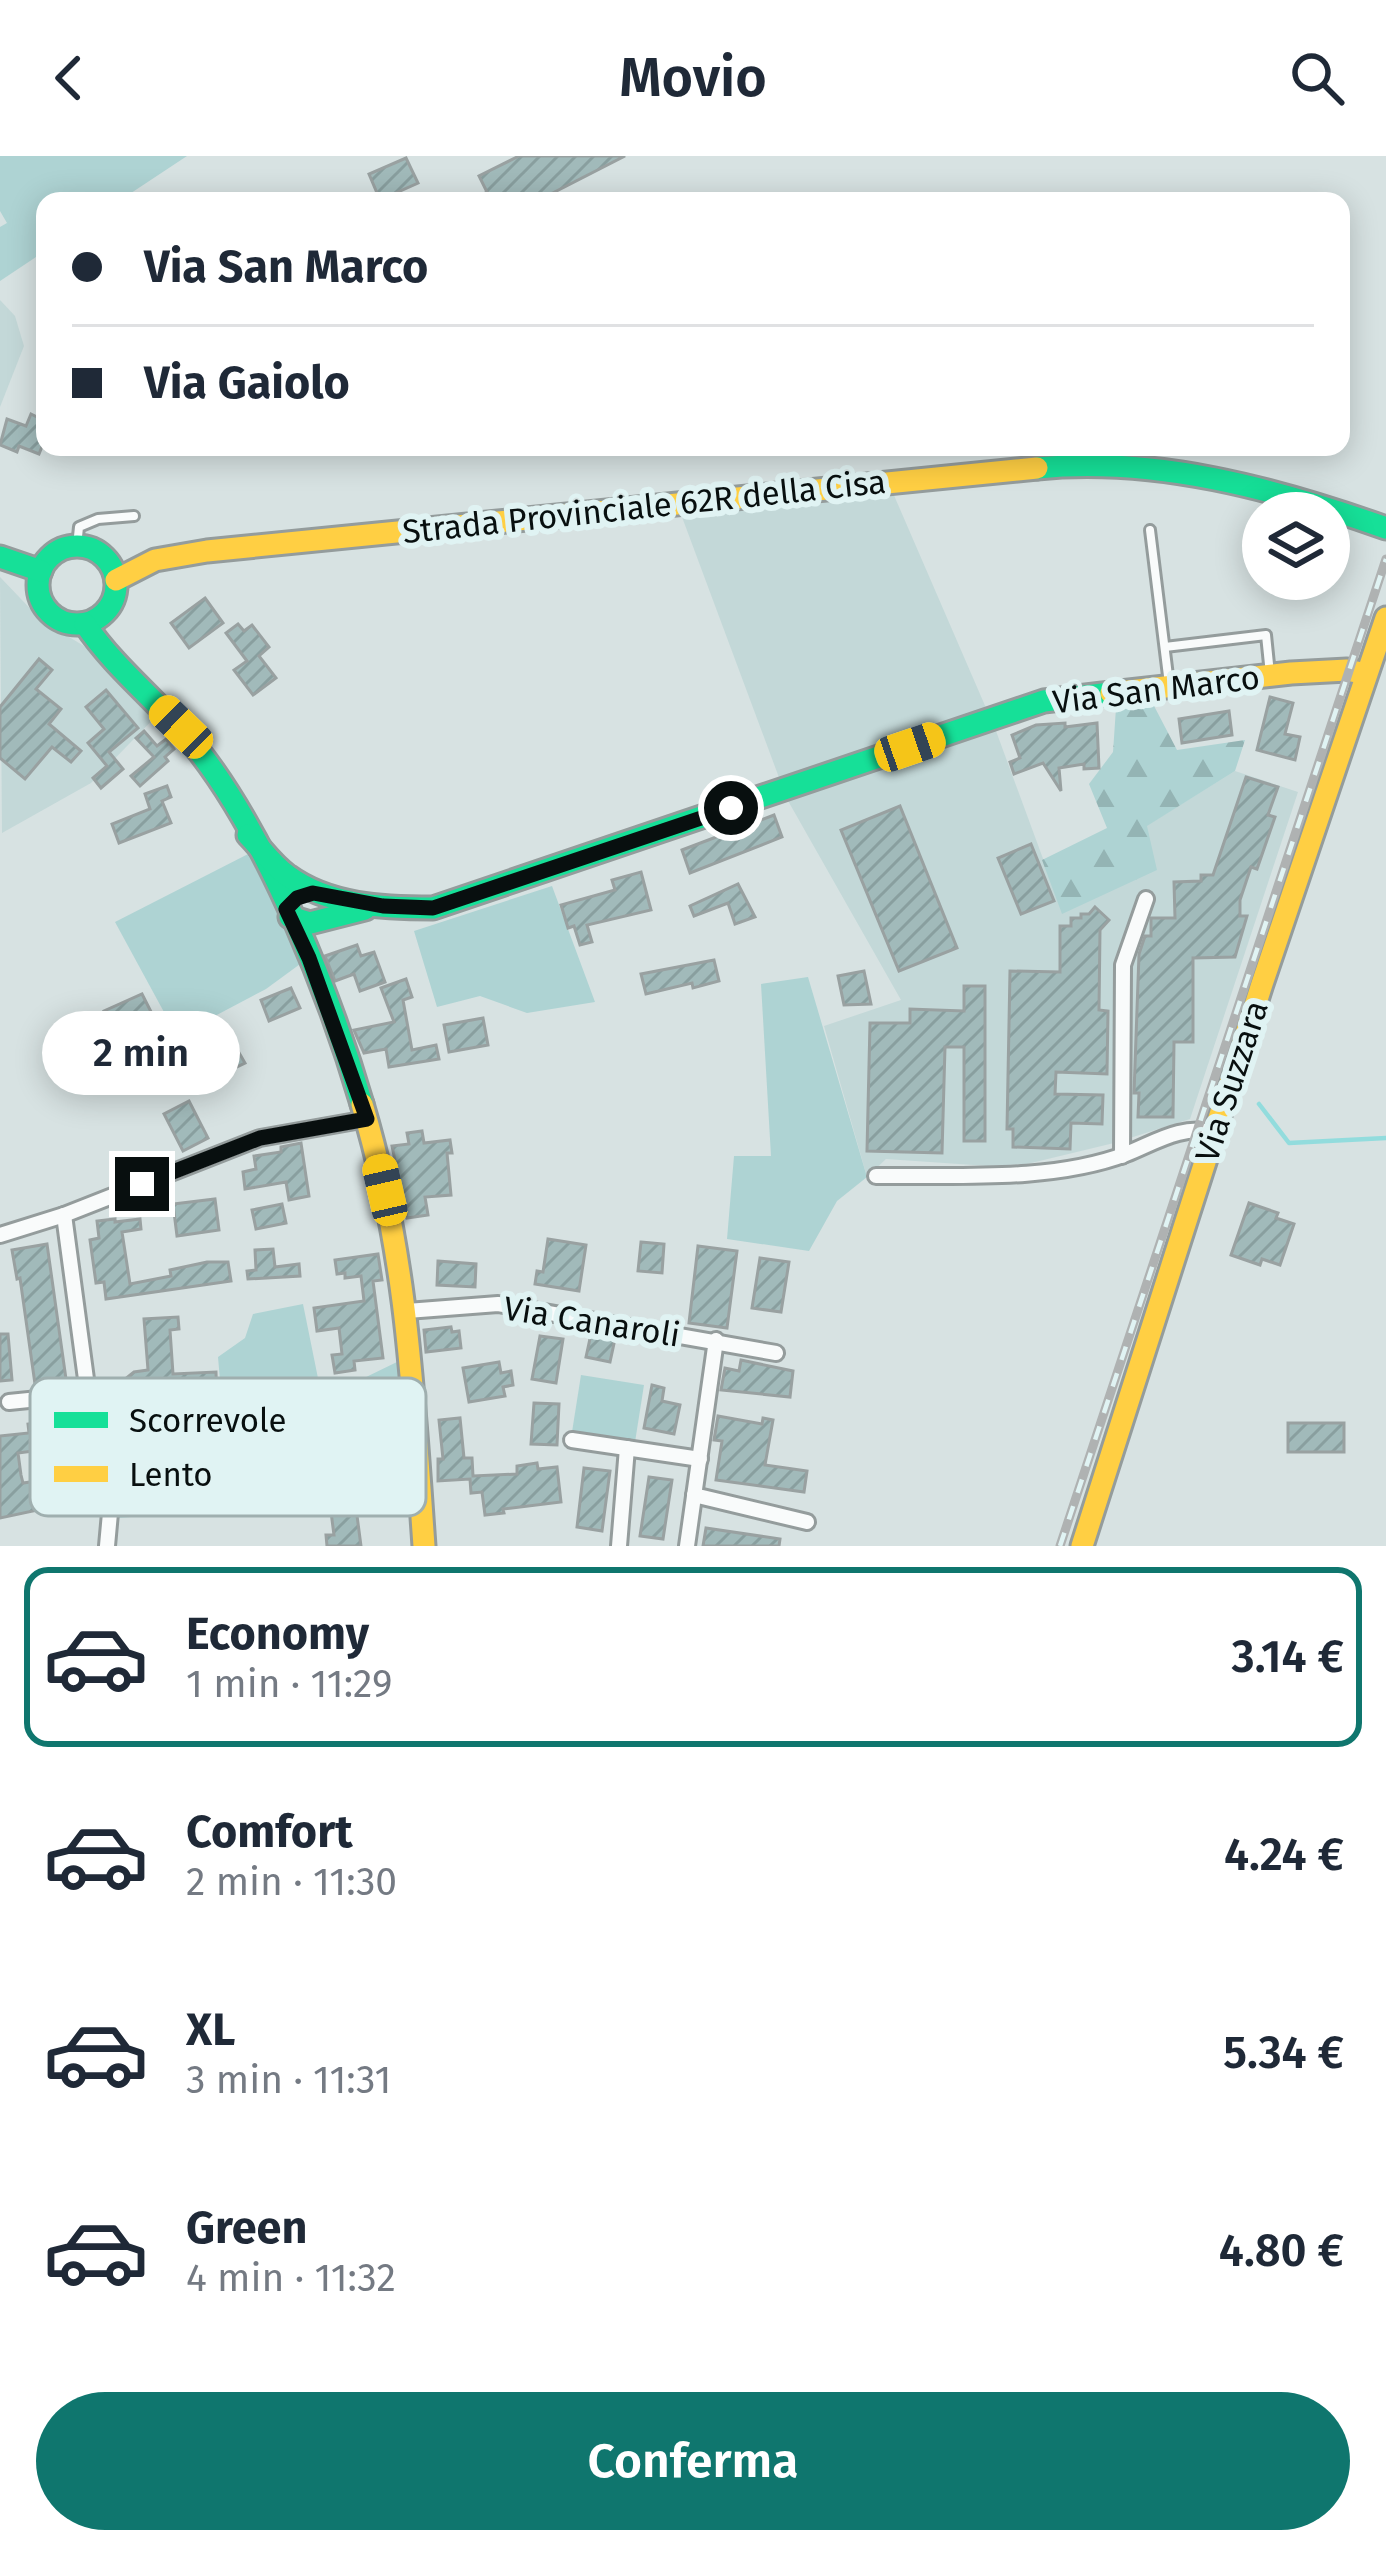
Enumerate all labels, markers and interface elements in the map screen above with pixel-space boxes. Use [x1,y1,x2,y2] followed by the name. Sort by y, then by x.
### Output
[36,45,102,111] icon: back
[1284,45,1350,111] icon: search
[619,46,767,110] text: Movio
[144,240,428,294] text: Via San Marco
[144,356,350,410] text: Via Gaiolo
[400,462,888,552] street label: Strada Provinciale 62R della Cisa
[1242,492,1350,600] map controls
[1242,492,1350,600] button: layers
[1050,657,1262,723] street label: Via San Marco
[143,689,219,765] car
[870,718,950,776] car
[704,781,758,835] route start
[1187,996,1277,1167] street label: Via Suzzara
[43,1010,241,1094] callout: 2 min
[93,1030,189,1076] text: 2 min
[359,1151,411,1229] car
[115,1157,169,1211] route end
[501,1288,683,1356] street label: Via Canaroli
[30,1378,426,1516] legend
[129,1401,287,1441] text: Scorrevole
[129,1455,213,1495] text: Lento
[42,1603,150,1711] icon: car
[186,1607,369,1661] text: Economy
[1232,1630,1344,1684] text: 3.14 €
[186,1661,393,1707] text: 1 min · 11:29
[42,1801,150,1909] icon: car
[186,1805,353,1859] text: Comfort
[1224,1828,1344,1882] text: 4.24 €
[186,1859,397,1905] text: 2 min · 11:30
[42,1999,150,2107] icon: car
[186,2003,235,2057] text: XL
[1223,2026,1344,2080] text: 5.34 €
[186,2057,391,2103] text: 3 min · 11:31
[42,2197,150,2305] icon: car
[186,2201,307,2255] text: Green
[1219,2224,1344,2278] text: 4.80 €
[186,2255,396,2301] text: 4 min · 11:32
[36,2392,1350,2530] button: Conferma

